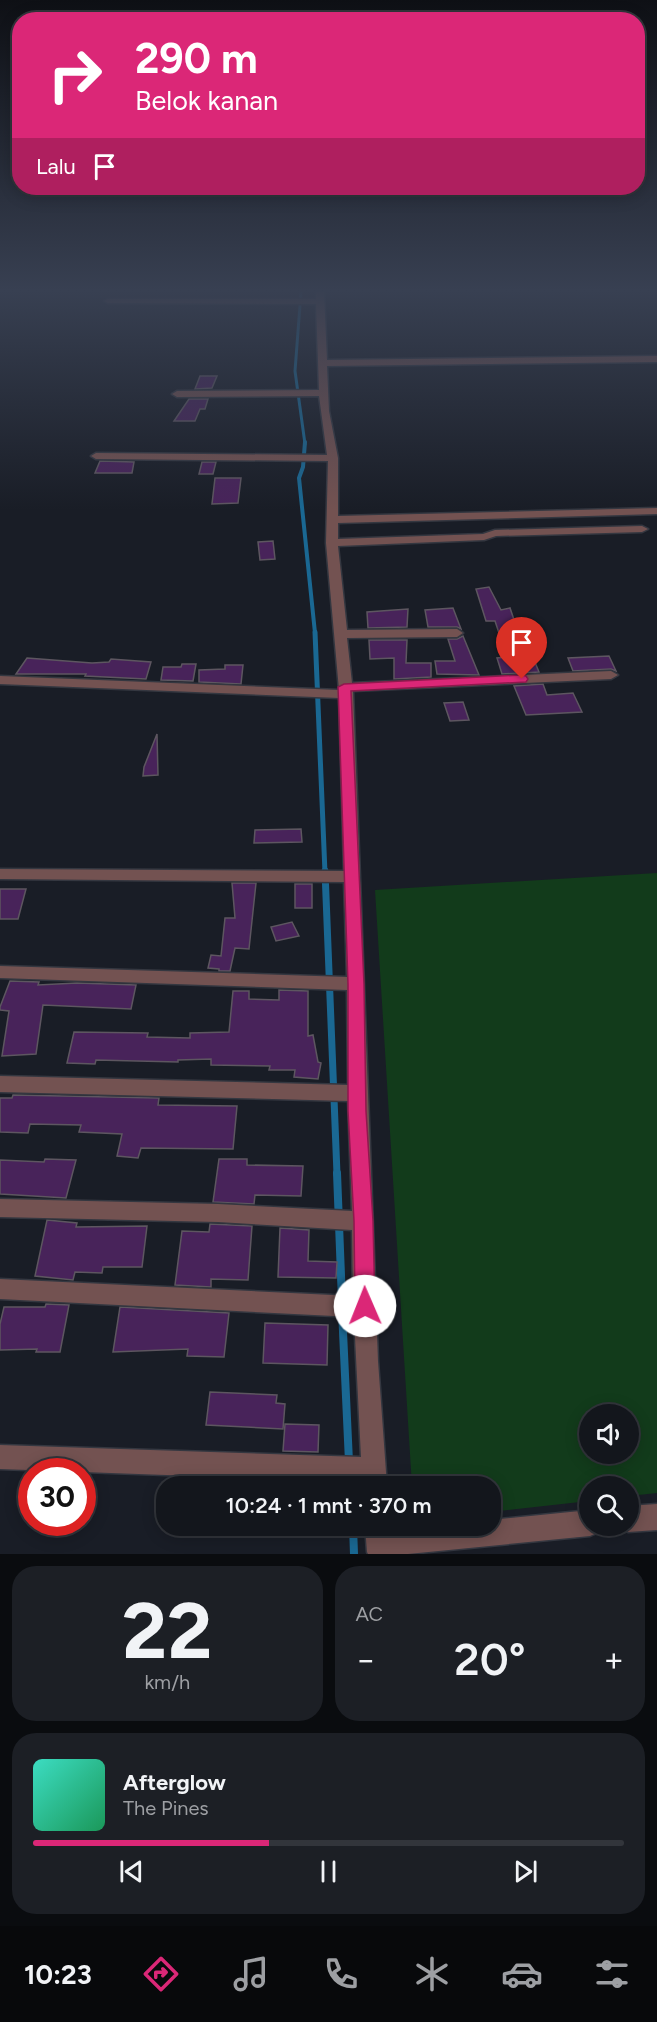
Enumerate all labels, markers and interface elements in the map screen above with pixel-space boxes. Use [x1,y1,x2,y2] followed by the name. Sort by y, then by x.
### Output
[135,33,258,84] text: 290 m
[36,36,114,114] icon: right
[135,84,278,117] text: Belok kanan
[88,150,121,183] icon: arrive
[36,153,76,180] text: Lalu
[496,617,547,679] pin
[505,626,538,659] icon: arrive
[333,1274,397,1338] position arrow
[579,1404,639,1536] map controls
[579,1404,639,1464] button: sound
[18,1458,96,1536] speed limit sign: 30
[579,1476,639,1536] button: search
[226,1492,431,1519] text: 10:24 · 1 mnt · 370 m
[122,1584,212,1678] text: 22
[356,1602,383,1626] text: AC
[454,1632,526,1686] text: 20°
[356,1640,376,1679] text: −
[603,1640,624,1679] text: +
[144,1670,190,1694] text: km/h
[123,1769,226,1796] text: Afterglow
[123,1796,209,1820] text: The Pines
[115,1855,148,1888] icon: previous
[312,1855,345,1888] icon: pause
[509,1855,542,1888] icon: next
[140,1953,182,1995] icon: directions
[230,1953,272,1995] icon: music
[320,1953,362,1995] icon: phone
[411,1953,453,1995] icon: climate
[501,1953,543,1995] icon: car
[591,1953,633,1995] icon: filters
[24,1958,92,1991] text: 10:23

